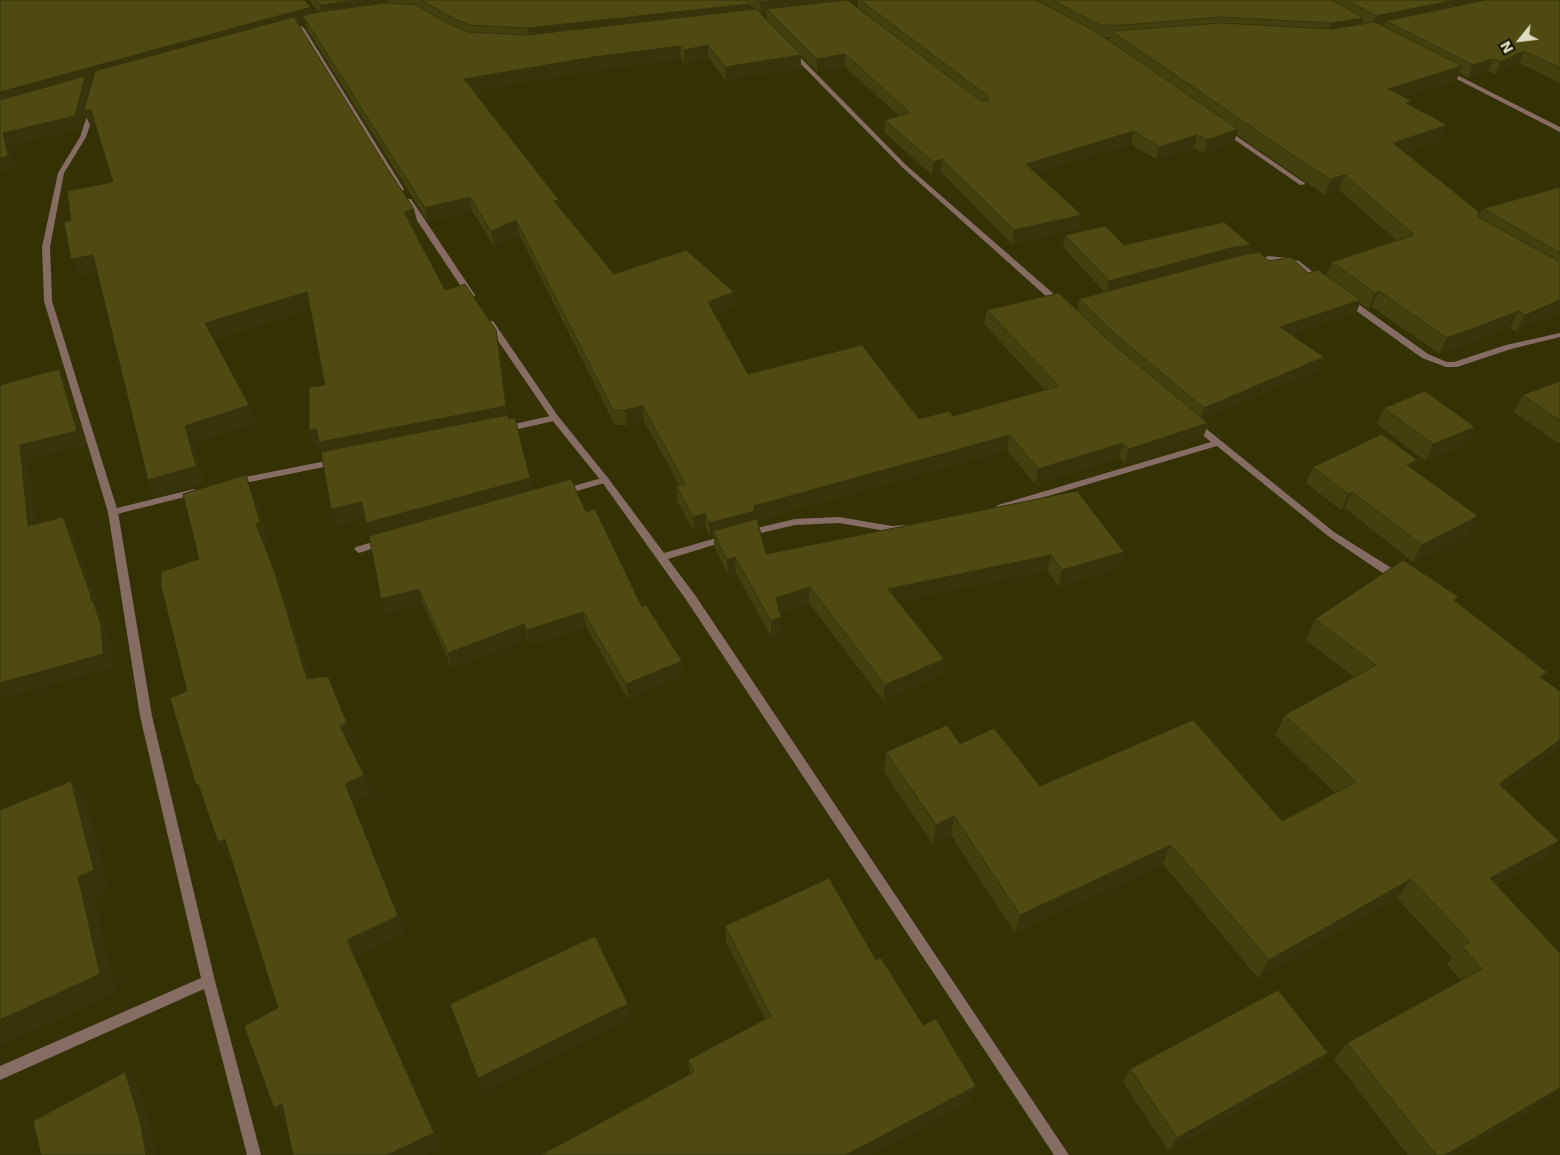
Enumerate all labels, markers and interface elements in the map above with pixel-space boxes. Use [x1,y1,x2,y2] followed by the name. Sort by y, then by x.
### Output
[1495,15,1545,65] north arrow
[1497,38,1517,56] text: N

